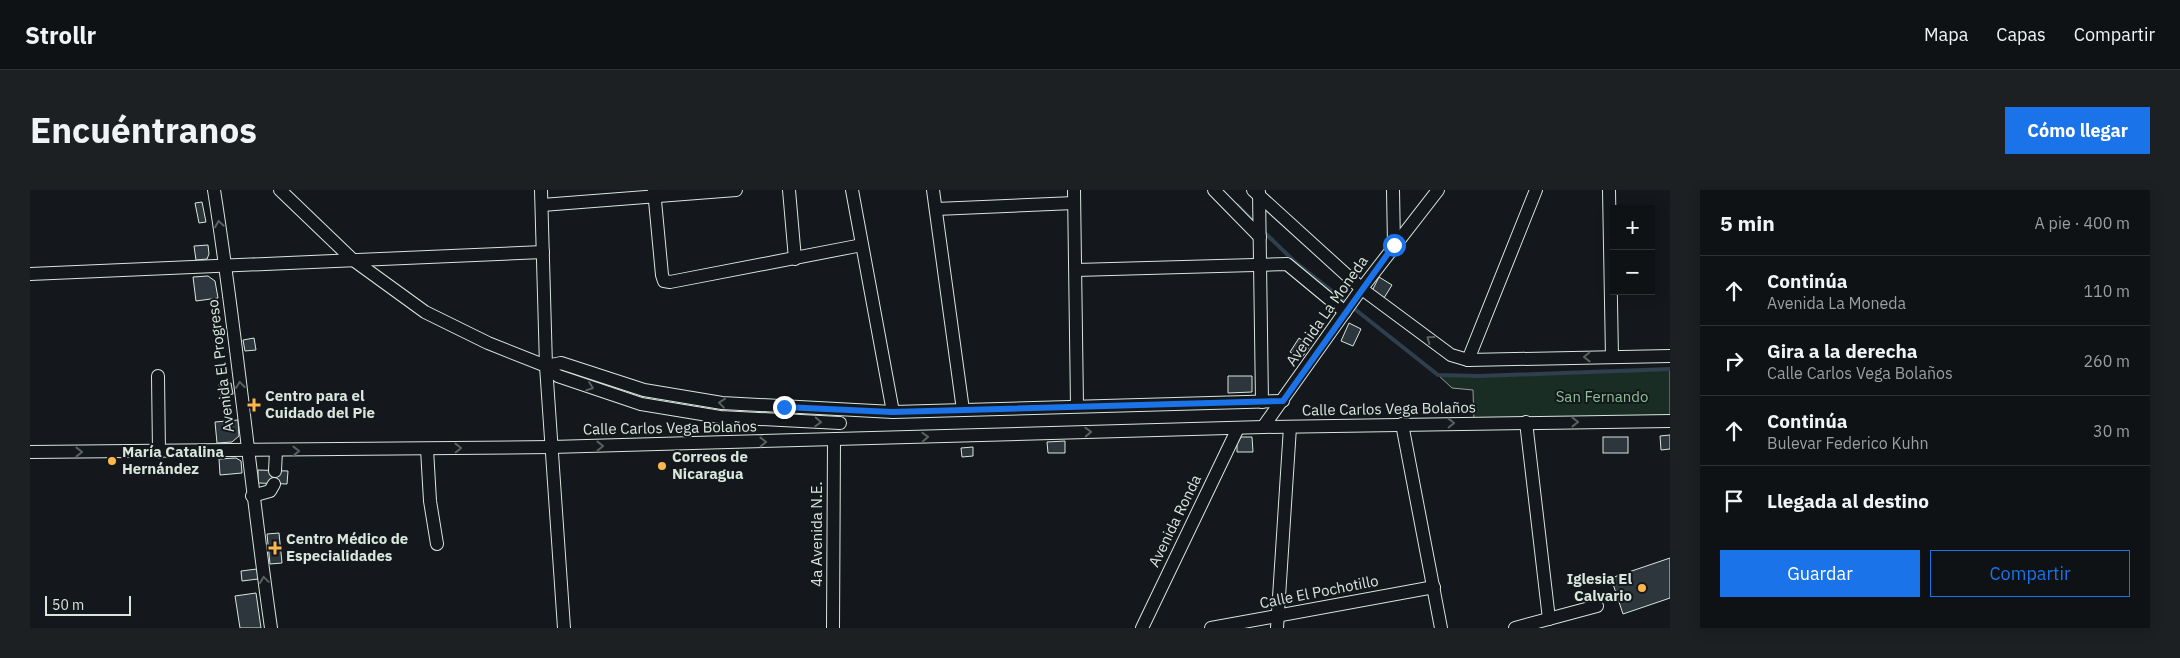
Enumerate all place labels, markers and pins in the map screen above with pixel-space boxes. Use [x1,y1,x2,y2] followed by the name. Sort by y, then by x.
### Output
[265,386,375,422] place label: Centro para el Cuidado del Pie
[247,398,261,412] marker: Centro para el Cuidado del Pie
[122,442,225,478] place label: María Catalina Hernández
[672,447,748,483] place label: Correos de Nicaragua
[106,455,118,467] marker: María Catalina Hernández
[656,460,668,472] marker: Correos de Nicaragua
[286,529,408,565] place label: Centro Médico de Especialidades
[268,541,282,555] marker: Centro Médico de Especialidades
[1567,569,1632,605] place label: Iglesia El Calvario
[1636,582,1648,594] marker: Iglesia El Calvario

